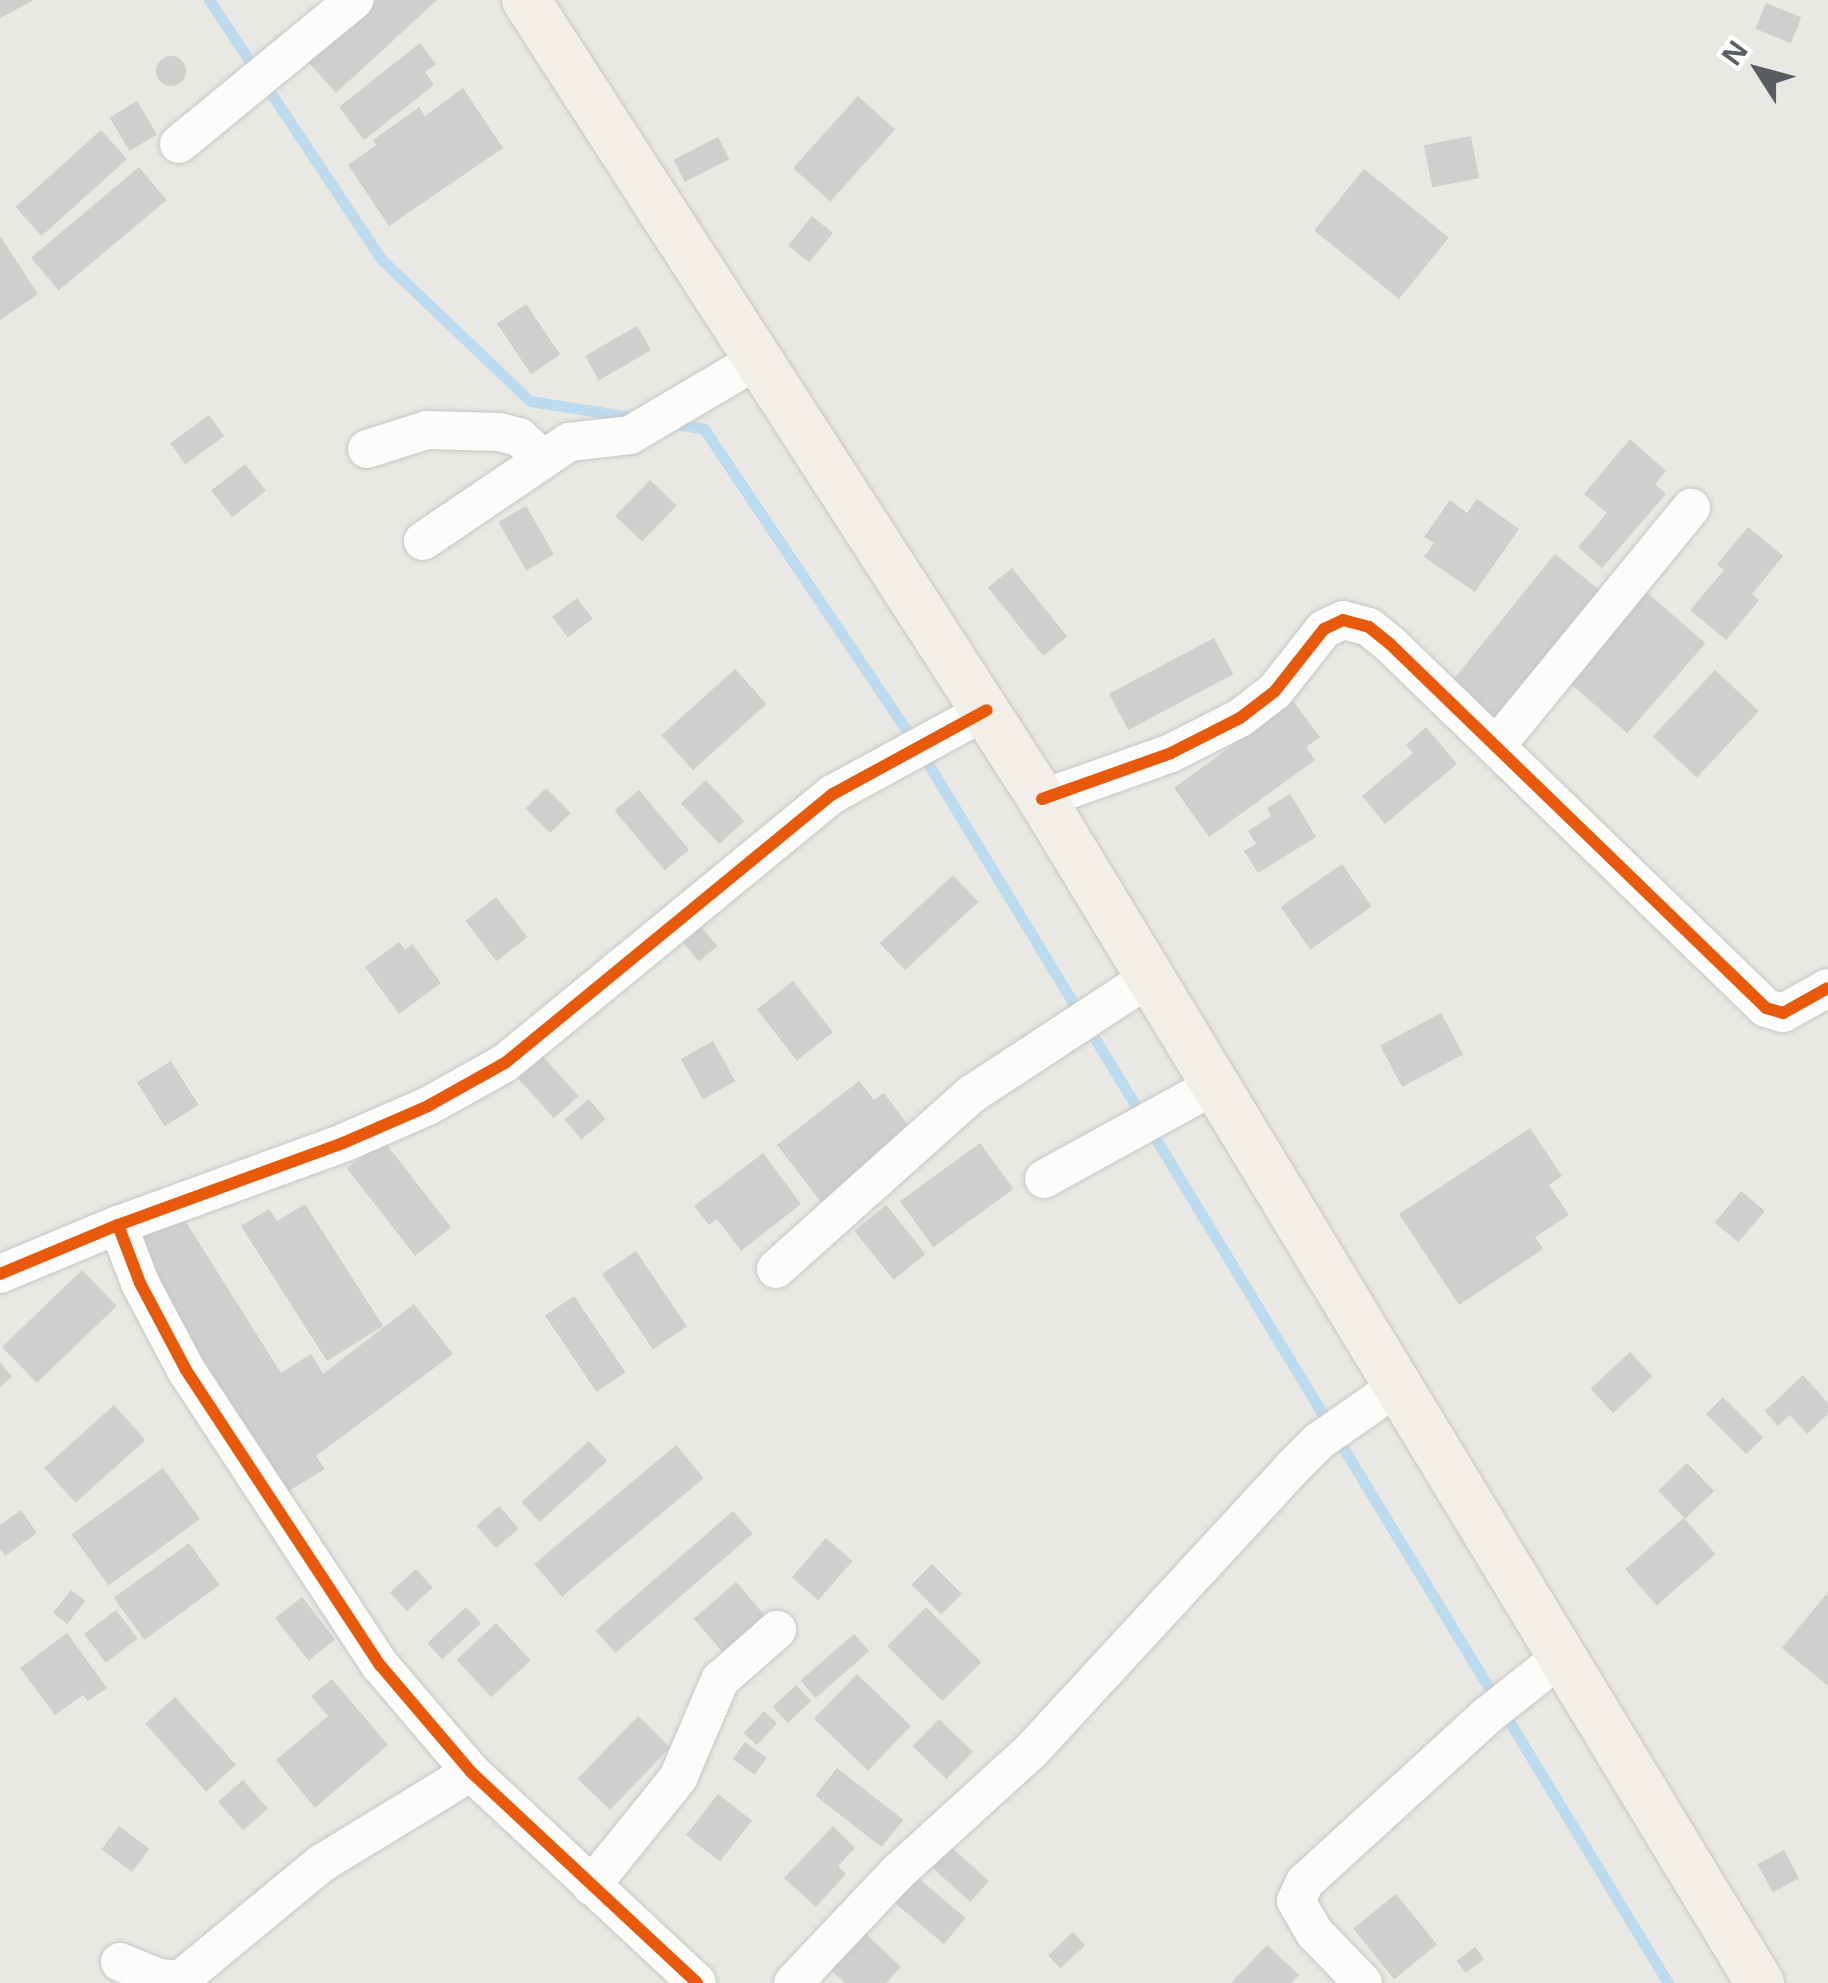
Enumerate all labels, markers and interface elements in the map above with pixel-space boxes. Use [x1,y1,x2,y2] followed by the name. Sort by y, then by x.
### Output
[1708,20,1808,120] north arrow
[1712,32,1756,73] text: N

